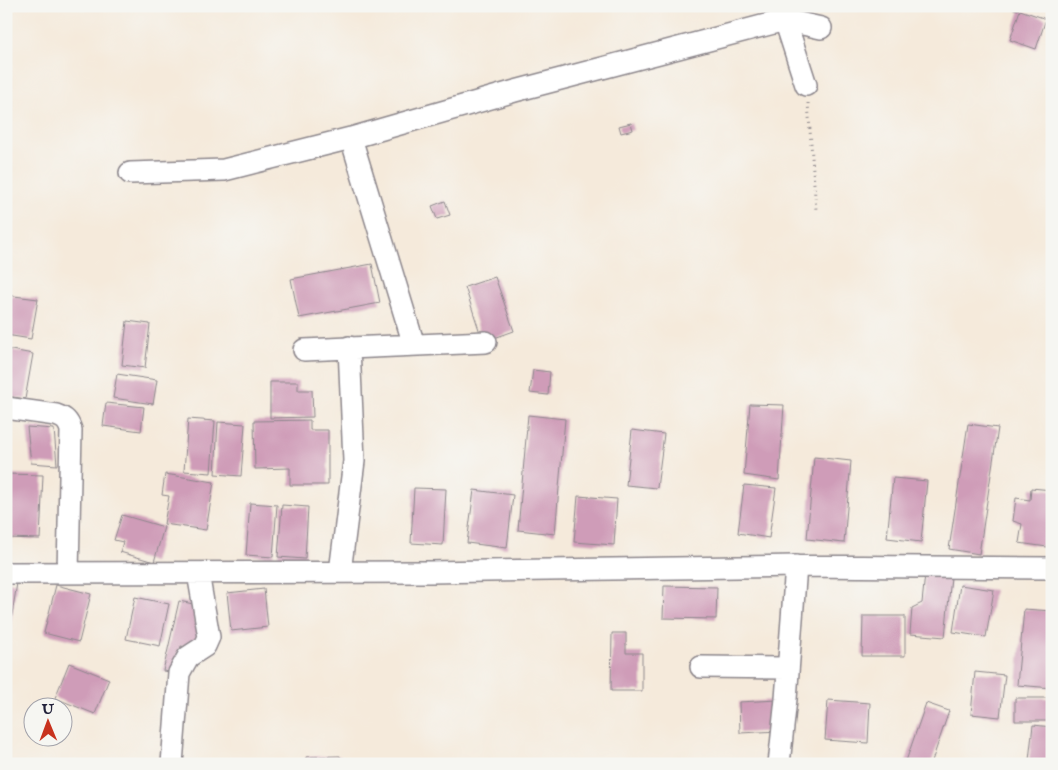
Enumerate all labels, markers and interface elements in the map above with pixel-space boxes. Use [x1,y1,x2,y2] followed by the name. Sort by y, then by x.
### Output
[22,698,72,748] north arrow
[41,701,55,719] text: U

